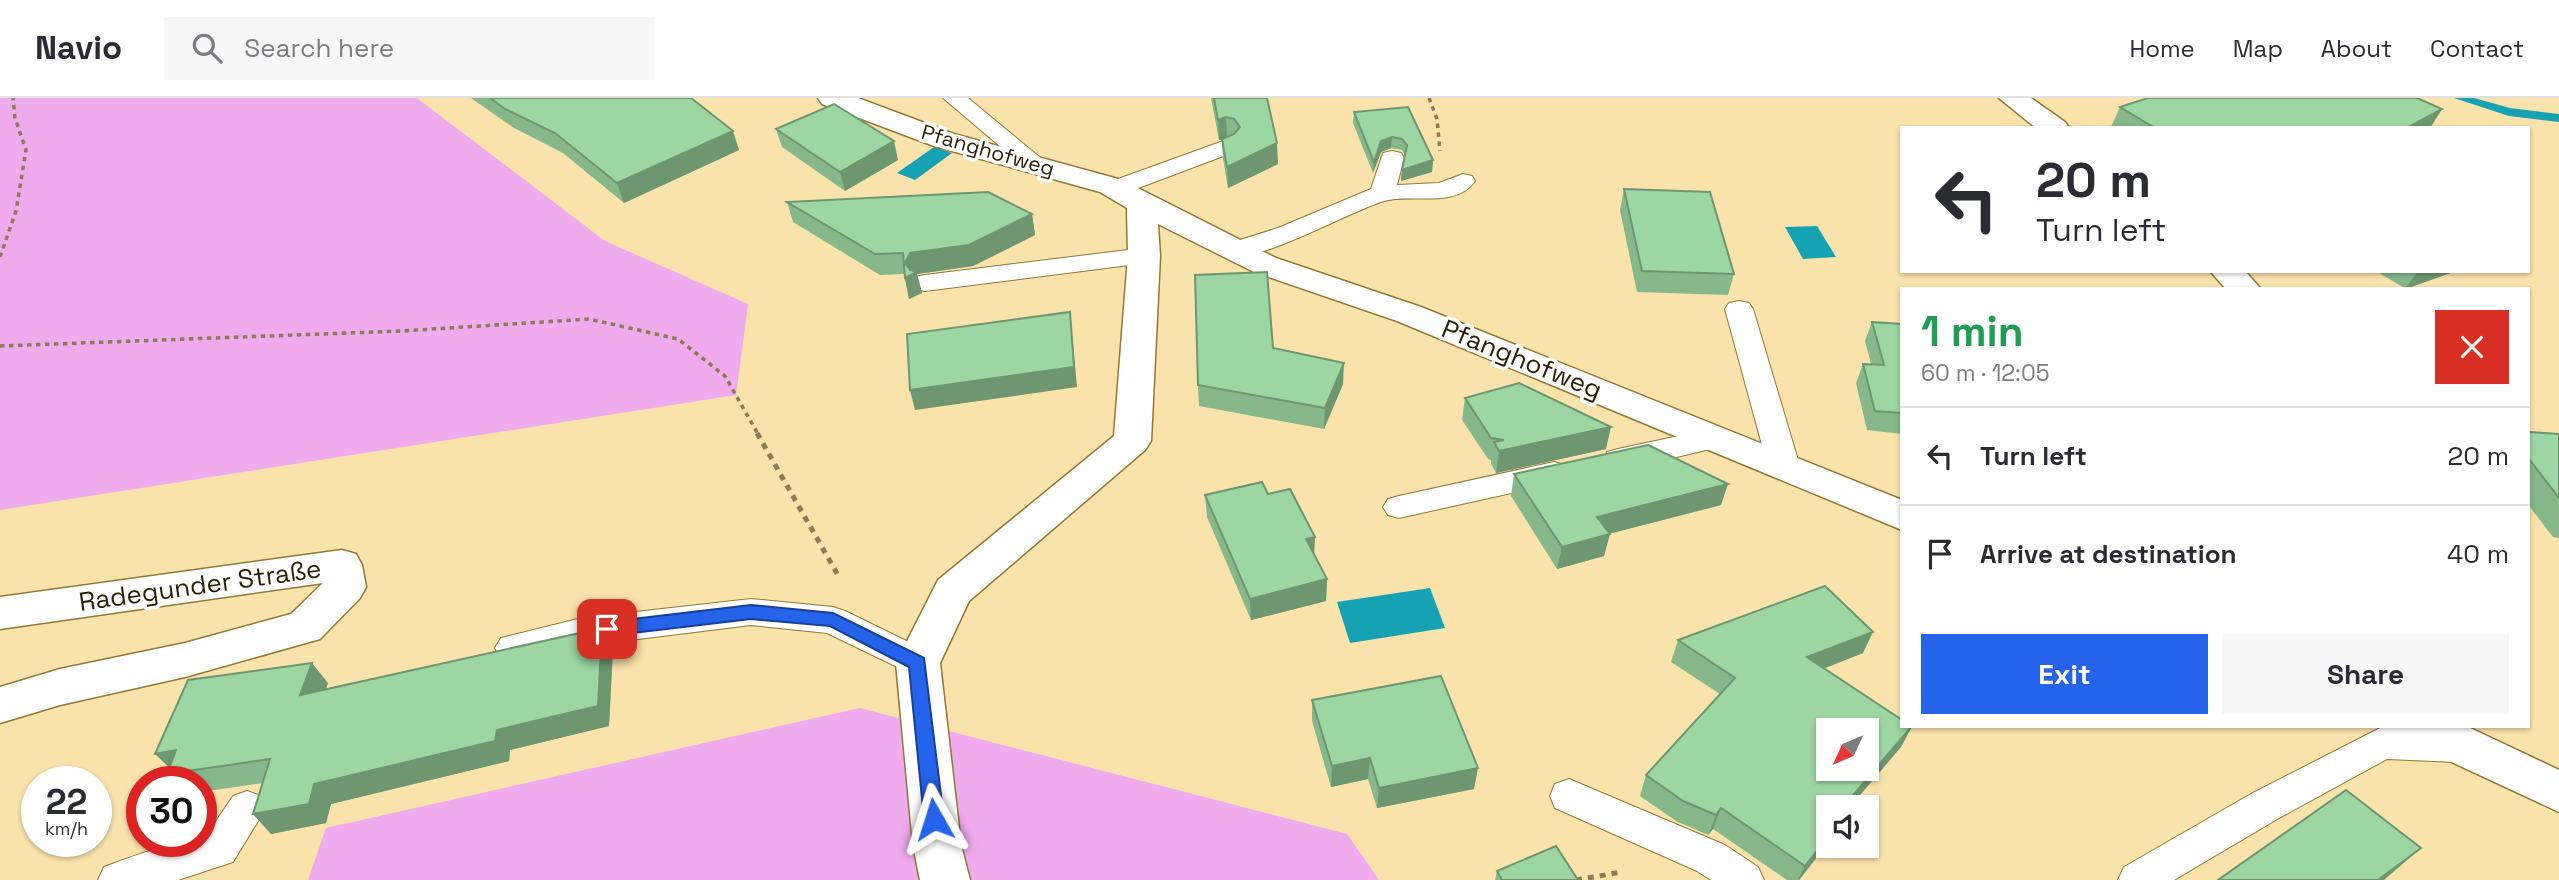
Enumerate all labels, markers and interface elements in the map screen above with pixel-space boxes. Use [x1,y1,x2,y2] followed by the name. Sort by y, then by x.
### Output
[164,17,654,80] search box
[35,27,122,69] text: Navio
[188,29,226,67] icon: search
[244,31,394,65] text: Search here
[2129,33,2195,64] text: Home
[2233,33,2283,64] text: Map
[2321,33,2392,64] text: About
[2430,33,2524,64] text: Contact
[918,118,1058,182] street label: Pfanghofweg
[2036,149,2151,211] text: 20 m
[1921,154,2012,245] icon: left
[2036,210,2166,250] text: Turn left
[1921,305,2024,358] text: 1 min
[2435,310,2509,384] button: close
[1437,311,1607,407] street label: Pfanghofweg
[1921,358,2049,388] text: 60 m · 12:05
[1921,437,1959,475] icon: left
[1980,439,2087,473] text: Turn left
[2448,439,2509,473] text: 20 m
[1921,535,1959,573] icon: arrive
[1980,537,2237,571] text: Arrive at destination
[2447,537,2509,571] text: 40 m
[77,551,323,619] street label: Radegunder Straße
[577,599,637,659] pin
[588,610,626,648] icon: arrive
[1921,634,2208,714] button: Exit
[2222,634,2509,714] button: Share
[1816,718,1880,780] north arrow
[1816,718,1879,858] map controls
[126,766,217,857] speed limit sign: 30
[46,780,87,824] text: 22
[897,782,971,856] position arrow
[1816,795,1879,858] button: sound
[45,817,88,840] text: km/h

